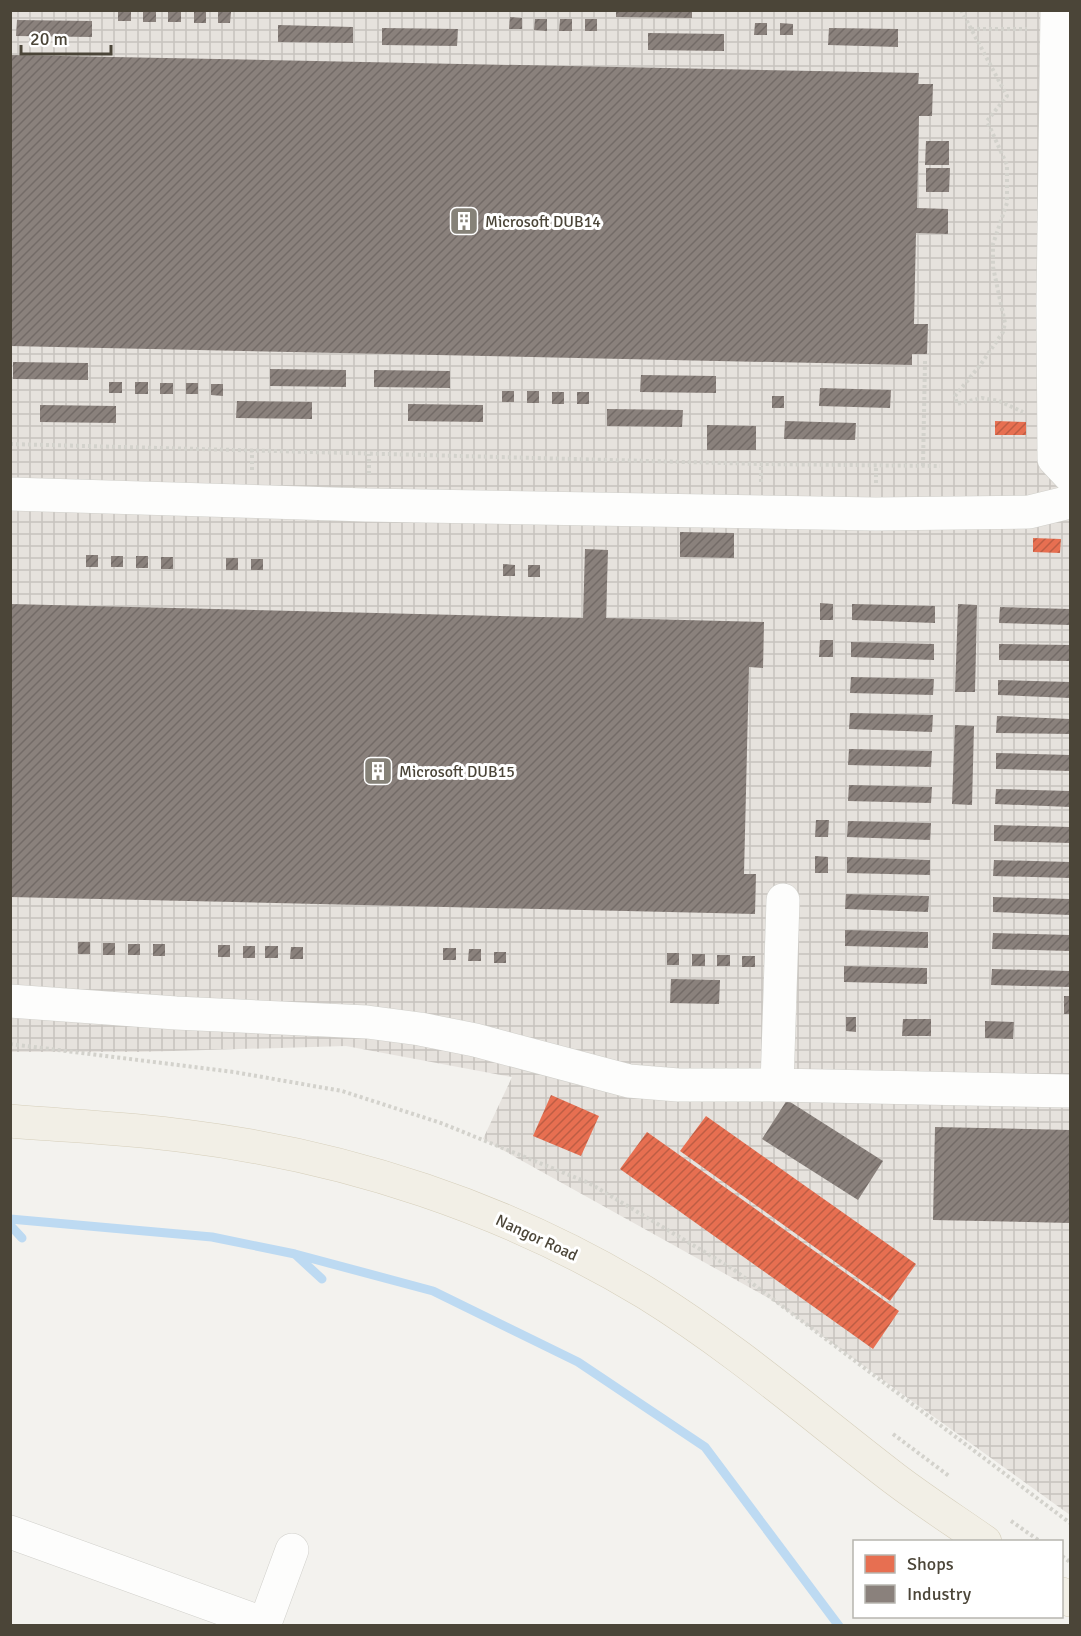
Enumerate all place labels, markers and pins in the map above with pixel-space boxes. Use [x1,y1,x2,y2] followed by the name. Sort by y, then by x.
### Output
[448,205,480,237] building icon: Microsoft DUB14
[485,212,601,232] place label: Microsoft DUB14
[362,755,394,787] building icon: Microsoft DUB15
[399,762,515,782] place label: Microsoft DUB15

